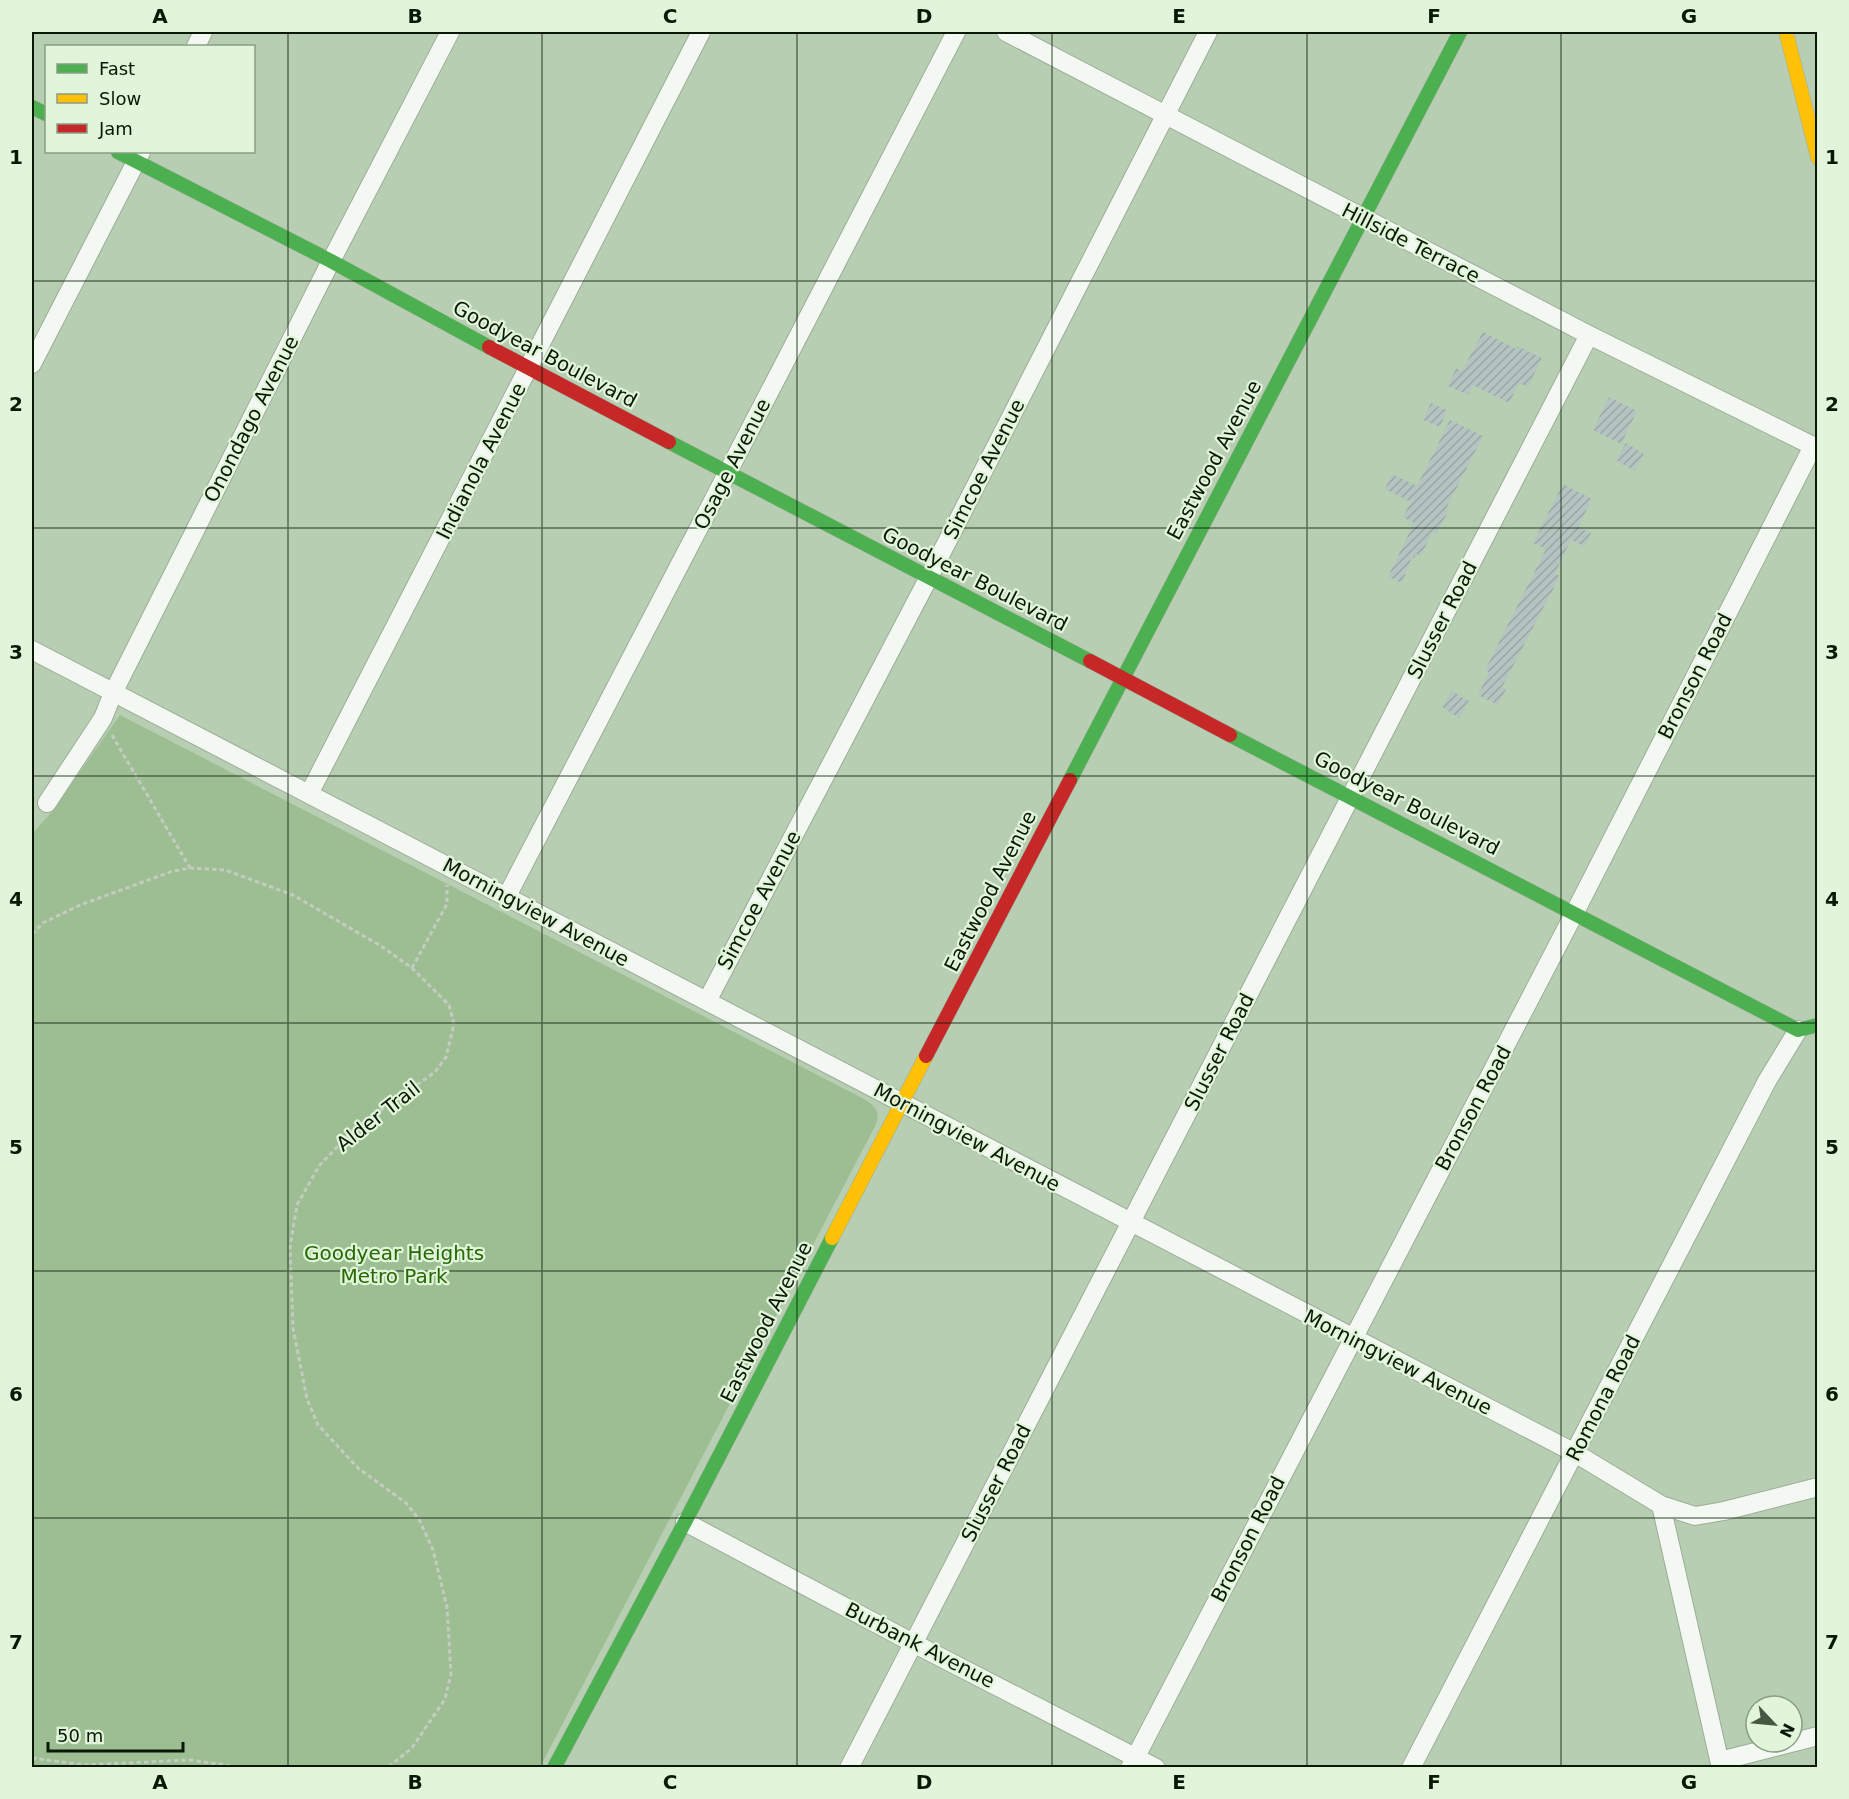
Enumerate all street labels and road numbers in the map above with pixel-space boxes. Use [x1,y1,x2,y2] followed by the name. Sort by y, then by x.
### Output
[1338,198,1484,288] street label: Hillside Terrace
[449,295,641,413] street label: Goodyear Boulevard
[199,332,303,506] street label: Onondago Avenue
[1162,376,1266,544] street label: Eastwood Avenue
[431,379,531,543] street label: Indianola Avenue
[689,394,775,534] street label: Osage Avenue
[938,395,1030,543] street label: Simcoe Avenue
[878,522,1072,636] street label: Goodyear Boulevard
[1402,557,1482,683] street label: Slusser Road
[1653,609,1737,743] street label: Bronson Road
[1310,746,1504,860] street label: Goodyear Boulevard
[939,807,1041,975] street label: Eastwood Avenue
[712,826,806,974] street label: Simcoe Avenue
[439,853,633,971] street label: Morningview Avenue
[1179,989,1259,1115] street label: Slusser Road
[1430,1041,1516,1175] street label: Bronson Road
[331,1076,425,1156] street label: Alder Trail
[870,1078,1064,1196] street label: Morningview Avenue
[715,1238,817,1406] street label: Eastwood Avenue
[1300,1304,1496,1420] street label: Morningview Avenue
[1561,1331,1645,1465] street label: Romona Road
[956,1420,1036,1546] street label: Slusser Road
[1206,1472,1290,1606] street label: Bronson Road
[841,1597,999,1693] street label: Burbank Avenue

